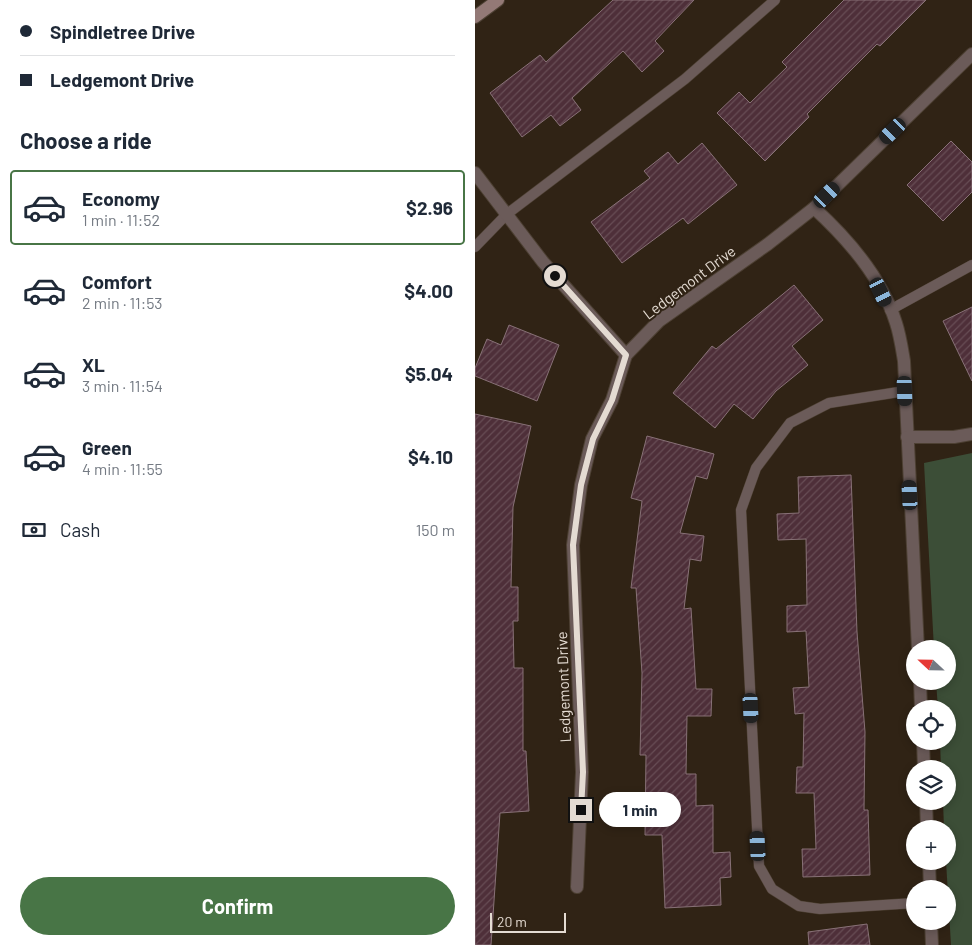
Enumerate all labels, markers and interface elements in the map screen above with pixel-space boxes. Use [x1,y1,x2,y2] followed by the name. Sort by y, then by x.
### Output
[50,20,195,43] text: Spindletree Drive
[50,68,194,91] text: Ledgemont Drive
[877,115,909,147] car
[20,127,152,153] text: Choose a ride
[811,179,843,211] car
[22,185,67,230] icon: car
[82,187,160,210] text: Economy
[406,196,453,219] text: $2.96
[82,210,160,229] text: 1 min · 11:52
[639,241,739,323] street label: Ledgemont Drive
[544,265,566,287] route start
[22,268,67,313] icon: car
[82,270,152,293] text: Comfort
[867,275,894,309] car
[404,279,453,302] text: $4.00
[82,293,163,312] text: 2 min · 11:53
[22,351,67,396] icon: car
[82,353,105,376] text: XL
[405,362,453,385] text: $5.04
[82,376,163,395] text: 3 min · 11:54
[896,376,913,406] car
[22,434,67,479] icon: car
[82,436,132,459] text: Green
[408,445,453,468] text: $4.10
[82,459,163,478] text: 4 min · 11:55
[901,480,918,510] car
[20,516,48,544] icon: cash
[60,518,101,541] text: Cash
[416,520,455,539] text: 150 m
[552,631,574,743] street label: Ledgemont Drive
[906,640,956,690] north arrow
[906,640,956,930] map controls
[742,693,759,723] car
[906,700,956,750] button: locate
[906,760,956,810] button: layers
[599,792,681,828] callout: 1 min
[570,799,592,821] route end
[622,800,658,819] text: 1 min
[906,820,956,870] button: +
[749,831,766,861] car
[20,877,455,935] button: Confirm
[906,880,956,930] button: −
[490,910,566,933] scale bar
[497,913,527,930] text: 20 m

